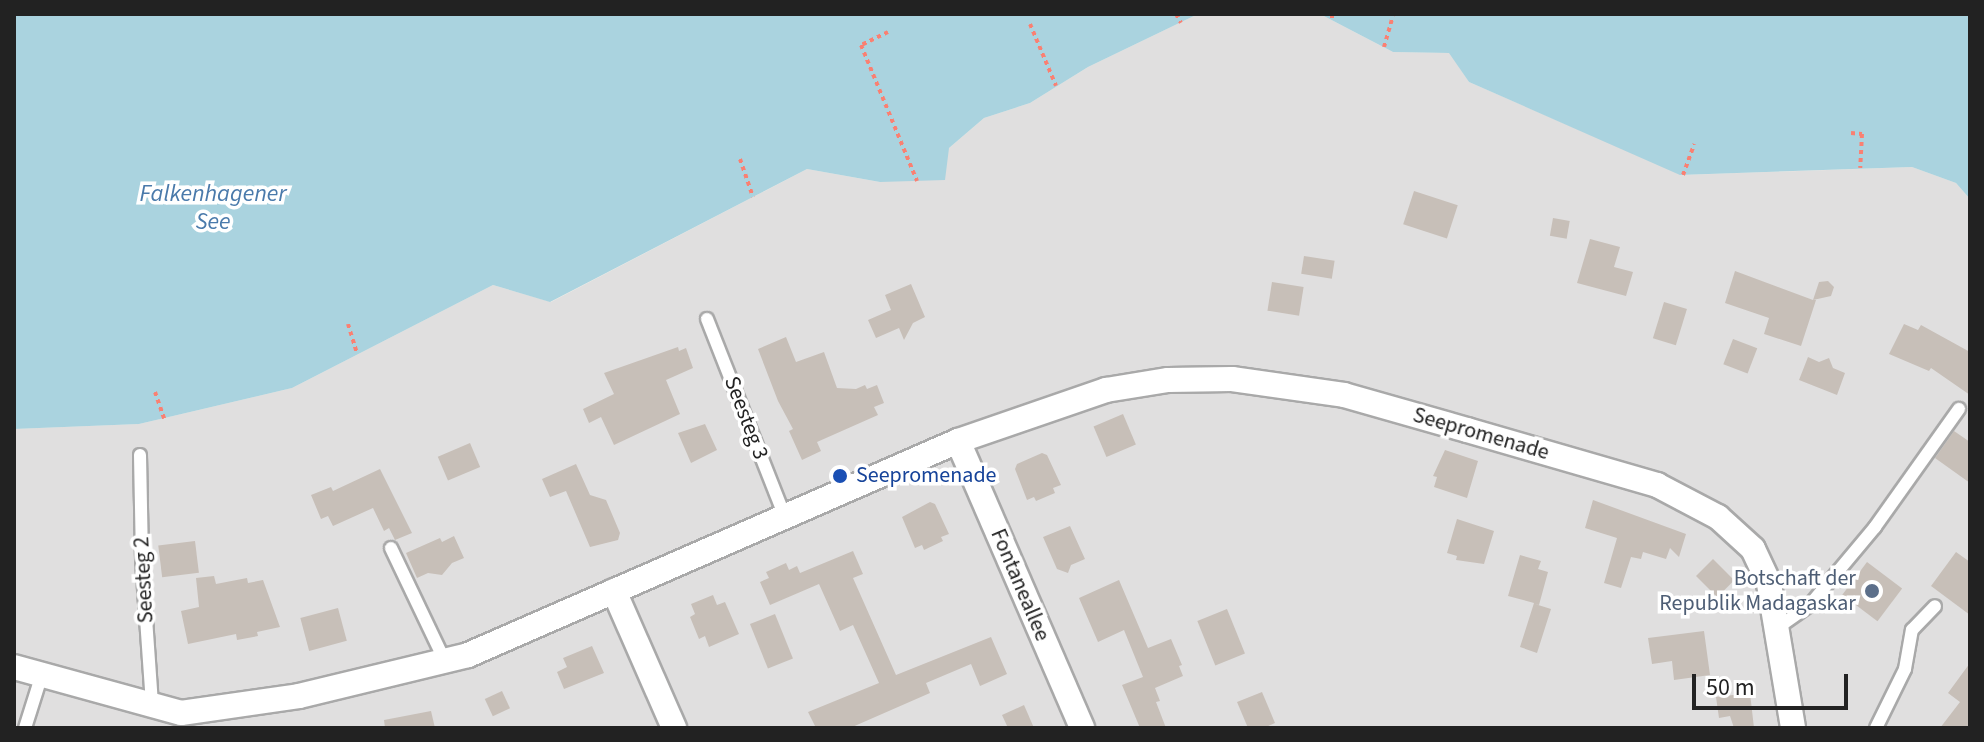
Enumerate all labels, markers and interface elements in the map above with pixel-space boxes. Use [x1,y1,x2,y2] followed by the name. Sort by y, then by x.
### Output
[139,180,287,236] water label: Falkenhagener See
[718,373,774,463] street label: Seesteg 3
[1410,402,1552,466] street label: Seepromenade
[856,463,997,489] place label: Seepromenade
[831,467,849,485] marker: Seepromenade
[985,525,1055,645] street label: Fontaneallee
[129,536,159,624] street label: Seesteg 2
[1659,565,1856,616] place label: Botschaft der Republik Madagaskar
[1863,582,1881,600] marker: Botschaft der Republik Madagaskar
[1696,658,1852,708] scale bar
[1706,670,1755,705] text: 50 m

